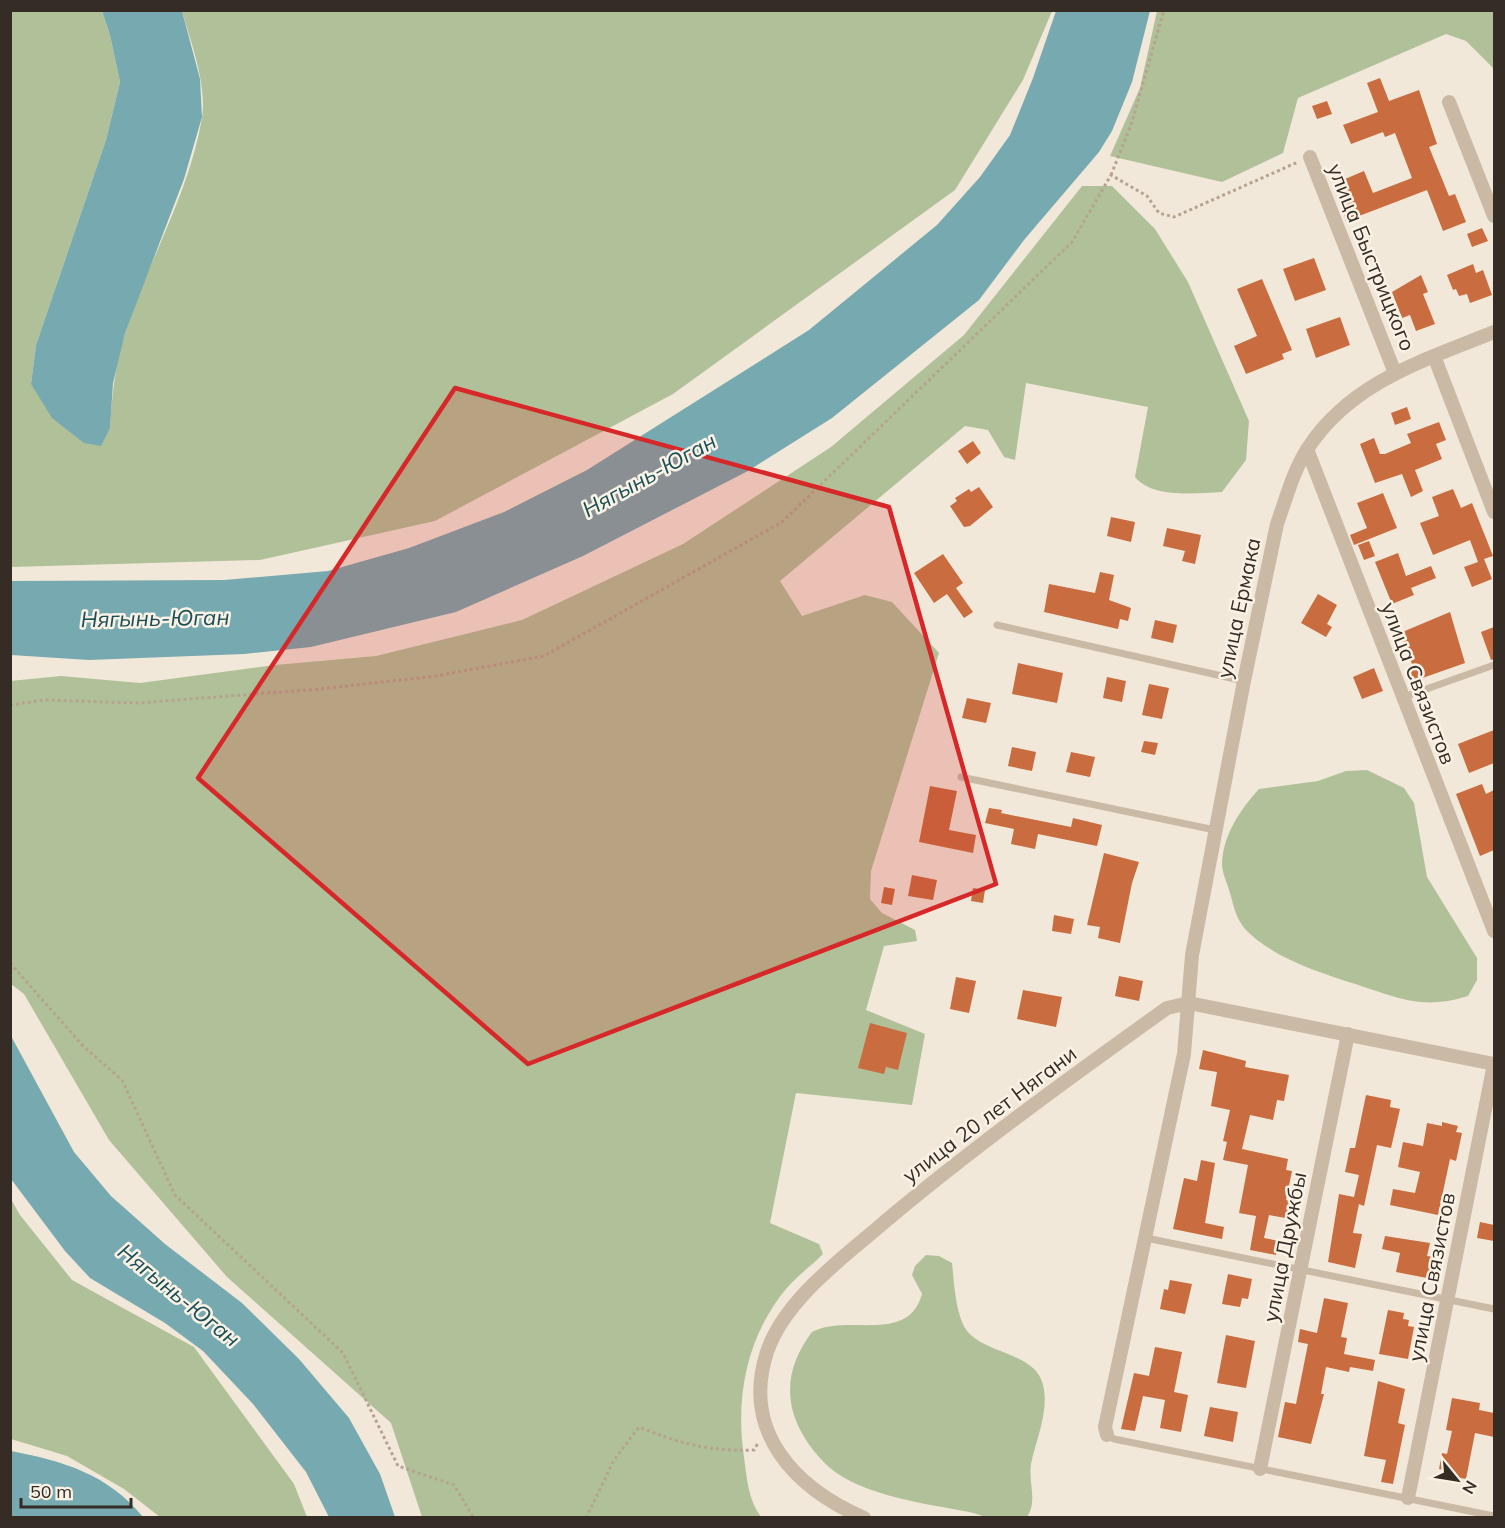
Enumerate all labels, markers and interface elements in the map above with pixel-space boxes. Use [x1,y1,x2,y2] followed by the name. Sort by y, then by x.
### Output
[1323,159,1421,355] street label: улица Быстрицкого
[577,427,721,523] water label: Нягынь-Юган
[1210,535,1266,681] street label: улица Ермака
[1376,598,1462,768] street label: улица Связистов
[80,603,230,633] water label: Нягынь-Юган
[897,1040,1081,1188] street label: улица 20 лет Нягани
[1257,1170,1311,1324] street label: улица Дружбы
[1402,1190,1460,1364] street label: улица Связистов
[112,1237,246,1353] water label: Нягынь-Юган
[1427,1450,1487,1510] north arrow
[21,1471,130,1509] scale bar
[1458,1477,1482,1498] text: N
[30,1480,72,1503] text: 50 m

